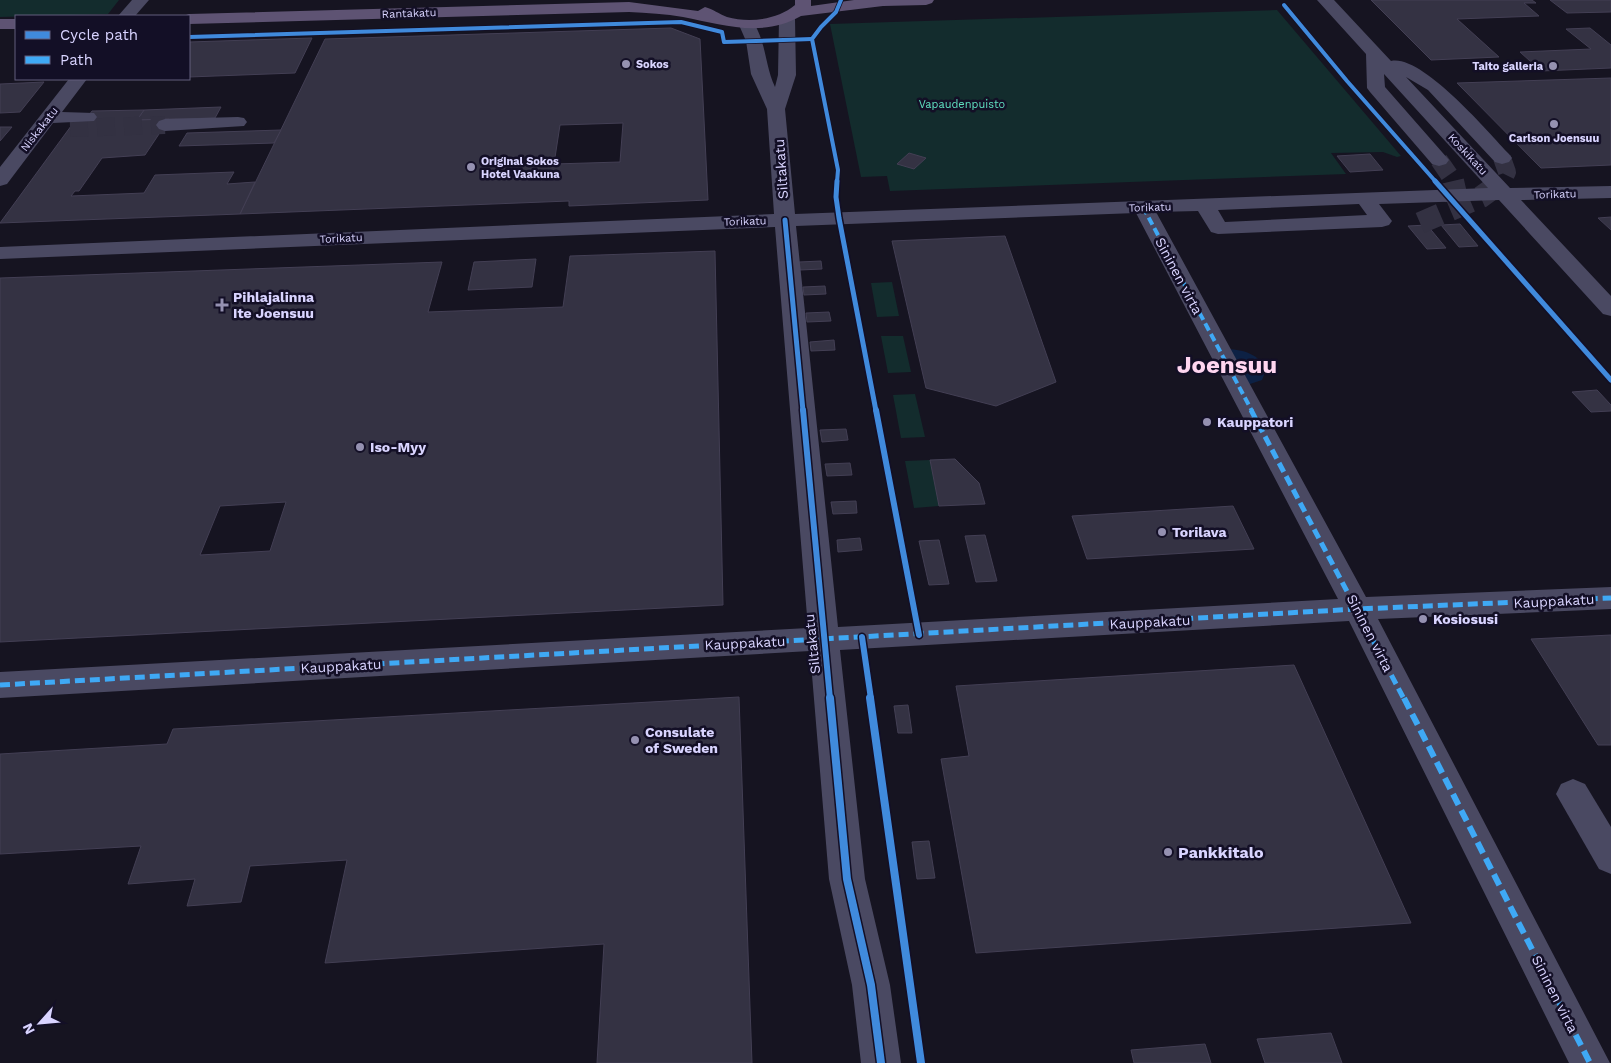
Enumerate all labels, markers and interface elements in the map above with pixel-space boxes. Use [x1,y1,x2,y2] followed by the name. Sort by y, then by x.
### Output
[381,6,437,21] street label: Rantakatu
[15,15,190,80] legend
[60,26,138,44] text: Cycle path
[60,51,93,69] text: Path
[620,58,632,70] marker: Sokos
[636,58,669,71] place label: Sokos
[1472,60,1544,73] place label: Taito galleria
[1547,60,1559,72] marker: Taito galleria
[919,98,1005,111] park label: Vapaudenpuisto
[18,105,61,154] street label: Niskakatu
[1548,118,1560,130] marker: Carlson Joensuu
[1445,131,1490,178] street label: Koskikatu
[1509,132,1599,145] place label: Carlson Joensuu
[771,138,791,200] street label: Siltakatu
[481,155,560,181] place label: Original Sokos Hotel Vaakuna
[465,161,477,173] marker: Original Sokos Hotel Vaakuna
[1533,187,1577,202] street label: Torikatu
[1128,200,1172,215] street label: Torikatu
[723,214,767,229] street label: Torikatu
[319,231,363,246] street label: Torikatu
[1152,235,1206,317] street label: Sininen virta
[233,289,315,321] place label: Pihlajalinna Ite Joensuu
[215,298,229,312] marker: Pihlajalinna Ite Joensuu
[1177,351,1277,379] district label: Joensuu
[1217,414,1293,430] place label: Kauppatori
[1201,416,1213,428] marker: Kauppatori
[370,439,426,455] place label: Iso-Myy
[354,441,366,453] marker: Iso-Myy
[1172,524,1228,540] place label: Torilava
[1156,526,1168,538] marker: Torilava
[1513,591,1595,611] street label: Kauppakatu
[1344,592,1396,675] street label: Sininen virta
[1433,611,1498,627] place label: Kosiosusi
[1109,612,1191,632] street label: Kauppakatu
[801,613,823,675] street label: Siltakatu
[1417,613,1429,625] marker: Kosiosusi
[704,633,786,653] street label: Kauppakatu
[300,656,382,676] street label: Kauppakatu
[645,724,718,756] place label: Consulate of Sweden
[629,734,641,746] marker: Consulate of Sweden
[1178,843,1264,862] place label: Pankkitalo
[1162,846,1174,858] marker: Pankkitalo
[1529,953,1581,1036] street label: Sininen virta
[15,998,65,1048] north arrow
[19,1021,38,1037] text: N

